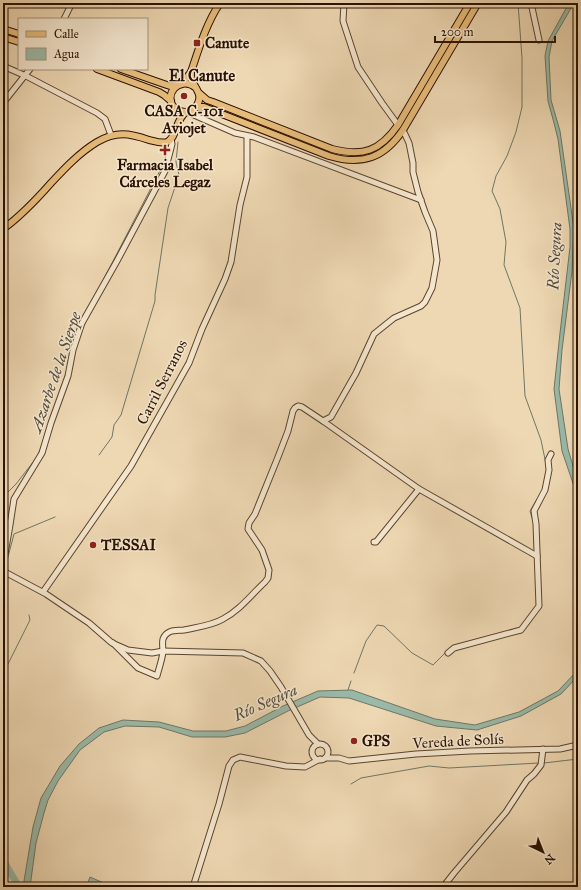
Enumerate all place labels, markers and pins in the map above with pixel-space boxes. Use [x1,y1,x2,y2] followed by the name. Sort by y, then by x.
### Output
[205,34,250,52] place label: Canute
[192,38,202,48] marker: Canute
[179,91,189,101] marker: CASA C-101 Aviojet
[144,102,224,138] place label: CASA C-101 Aviojet
[160,145,170,155] marker: Farmacia Isabel Cárceles Legaz
[117,156,214,192] place label: Farmacia Isabel Cárceles Legaz
[100,536,156,554] place label: TESSAI
[88,540,98,550] marker: TESSAI
[362,732,391,750] place label: GPS
[349,736,359,746] marker: GPS

